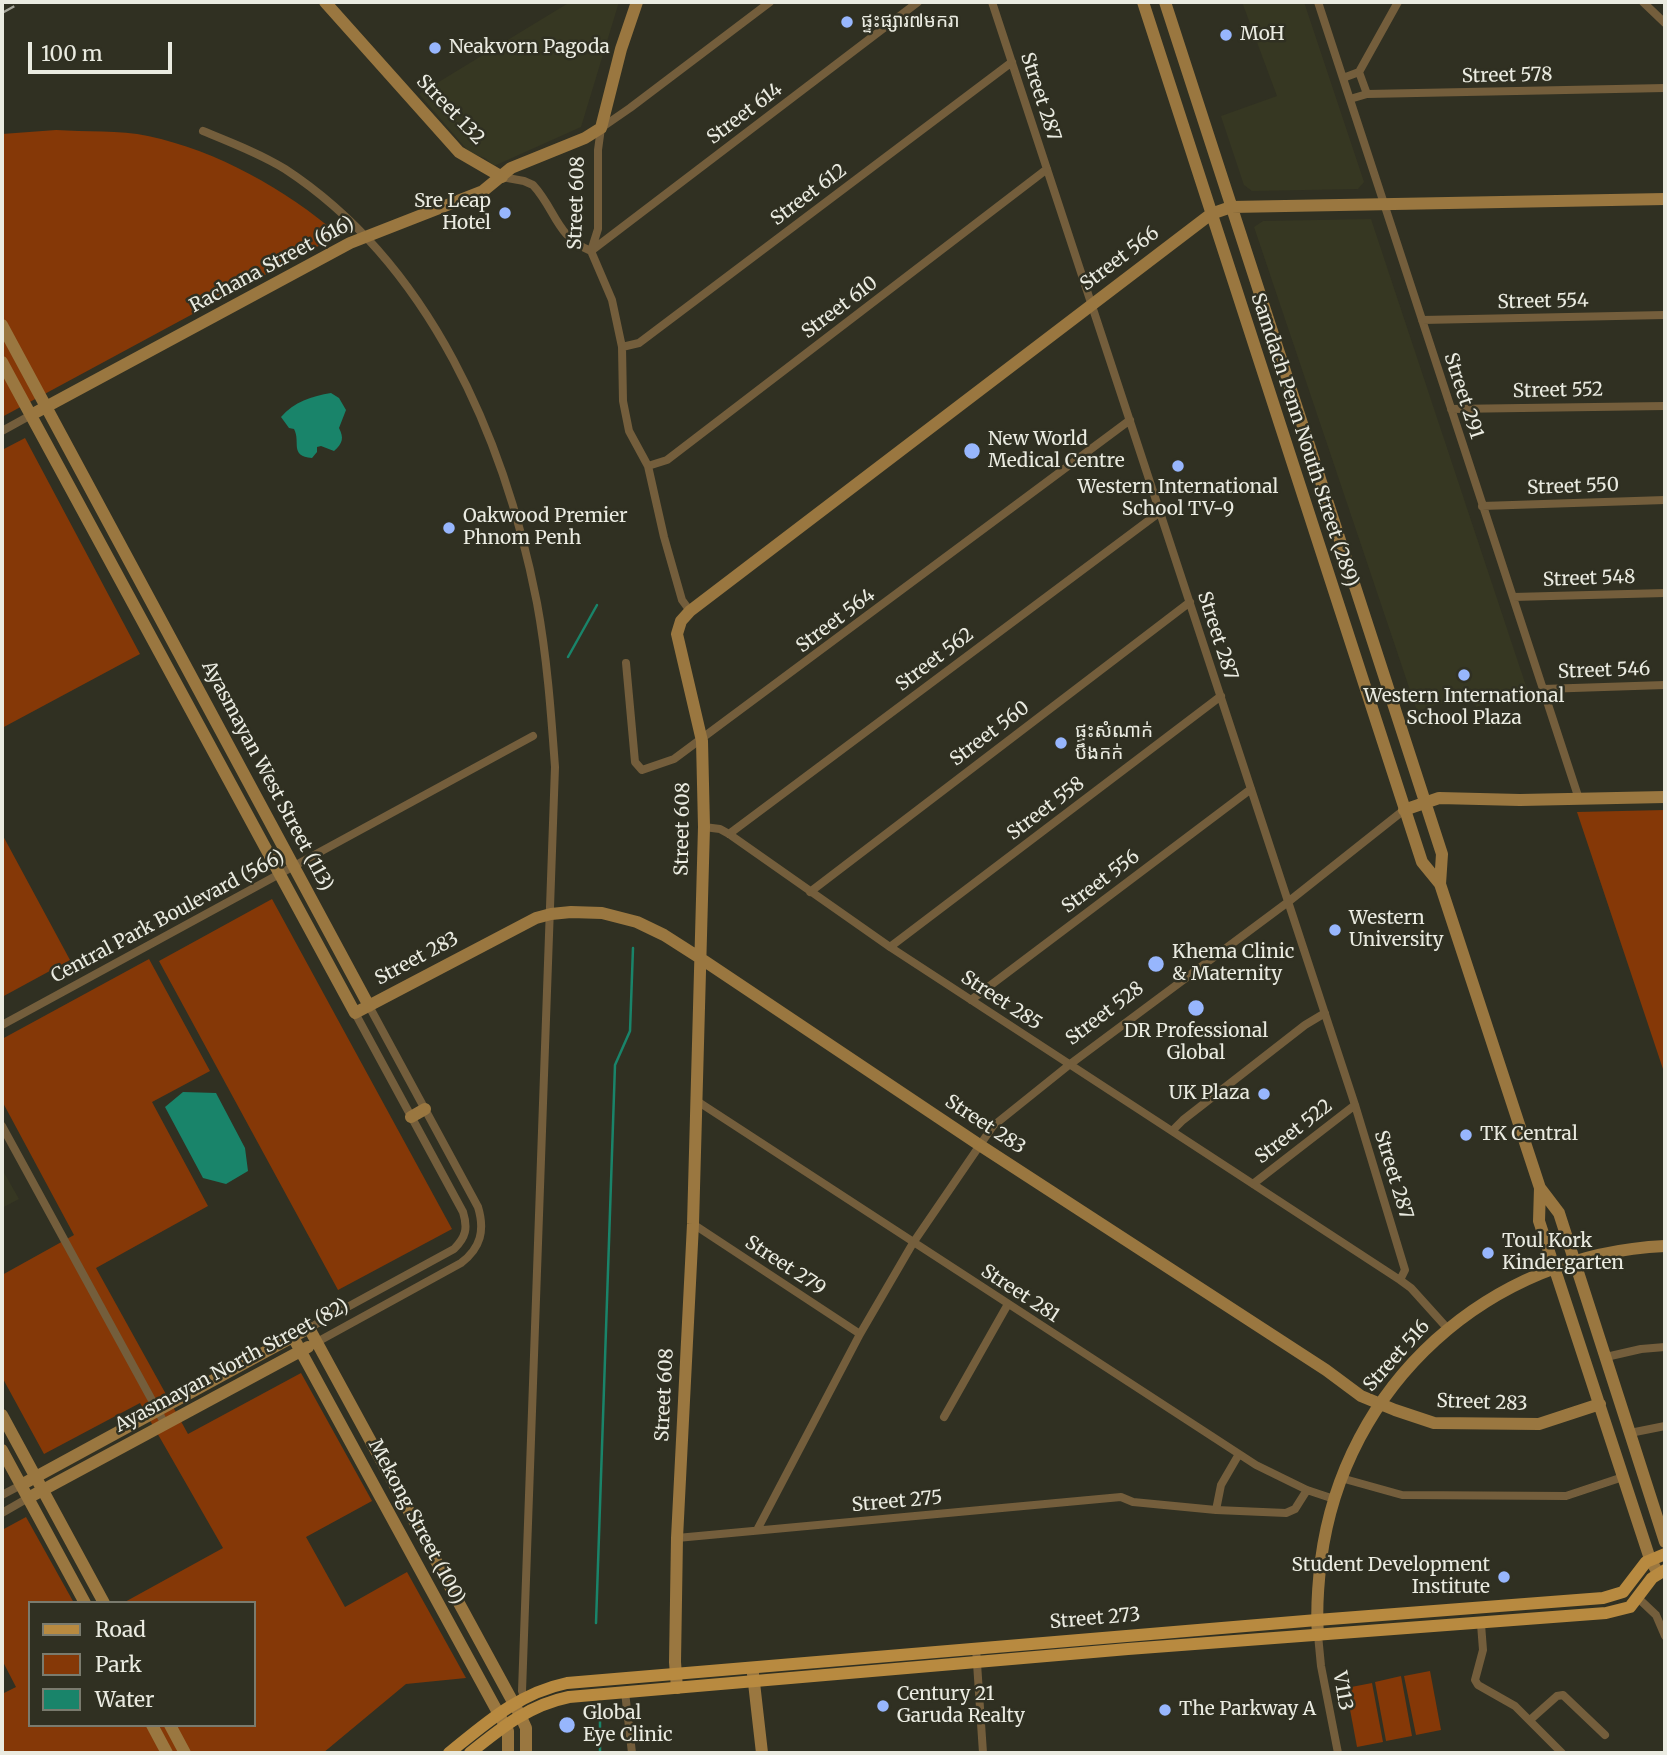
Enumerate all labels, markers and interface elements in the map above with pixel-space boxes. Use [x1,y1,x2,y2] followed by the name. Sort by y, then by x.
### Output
[861,11,960,33] place label: ផ្ទះផ្សារ៧មករា
[839,14,855,30] marker: ផ្ទះផ្សារ៧មករា
[1240,24,1285,46] place label: MoH
[1218,27,1234,43] marker: MoH
[32,28,175,72] scale bar
[449,37,610,59] place label: Neakvorn Pagoda
[41,40,103,67] text: 100 m
[427,40,443,56] marker: Neakvorn Pagoda
[1015,50,1065,144] street label: Street 287
[1461,64,1553,88] street label: Street 578
[411,70,489,150] street label: Street 132
[703,78,787,150] street label: Street 614
[564,156,590,250] street label: Street 608
[767,159,851,231] street label: Street 612
[414,191,491,235] place label: Sre Leap Hotel
[497,205,513,221] marker: Sre Leap Hotel
[186,212,358,318] street label: Rachana Street (616)
[1076,222,1164,296] street label: Street 566
[798,272,882,344] street label: Street 610
[1246,290,1362,590] street label: Samdach Penn Nouth Street (289)
[1497,290,1589,314] street label: Street 554
[1438,350,1488,442] street label: Street 291
[1513,379,1603,403] street label: Street 552
[988,429,1125,473] place label: New World Medical Centre
[962,441,982,461] marker: New World Medical Centre
[1170,458,1186,474] marker: Western International School TV-9
[1527,474,1619,500] street label: Street 550
[1078,477,1278,521] place label: Western International School TV-9
[463,506,628,550] place label: Oakwood Premier Phnom Penh
[441,520,457,536] marker: Oakwood Premier Phnom Penh
[1542,566,1636,592] street label: Street 548
[792,584,880,658] street label: Street 564
[1192,589,1242,683] street label: Street 287
[892,623,978,697] street label: Street 562
[197,657,337,895] street label: Ayasmayan West Street (113)
[1557,658,1651,684] street label: Street 546
[1456,667,1472,683] marker: Western International School Plaza
[1364,686,1564,730] place label: Western International School Plaza
[946,697,1034,771] street label: Street 560
[1075,721,1153,765] place label: ផ្ទះសំណាក់ បឹងកក់
[1053,735,1069,751] marker: ផ្ទះសំណាក់ បឹងកក់
[1003,773,1089,845] street label: Street 558
[671,782,695,876] street label: Street 608
[1058,845,1144,919] street label: Street 556
[47,846,289,988] street label: Central Park Boulevard (566)
[1349,908,1444,952] place label: Western University
[1327,922,1343,938] marker: Western University
[371,927,463,991] street label: Street 283
[1172,942,1294,986] place label: Khema Clinic & Maternity
[1146,954,1166,974] marker: Khema Clinic & Maternity
[956,967,1046,1035] street label: Street 285
[1062,977,1148,1051] street label: Street 528
[1186,998,1206,1018] marker: DR Professional Global
[1124,1021,1268,1065] place label: DR Professional Global
[1169,1083,1250,1105] place label: UK Plaza
[1256,1086,1272,1102] marker: UK Plaza
[940,1091,1030,1159] street label: Street 283
[1251,1095,1337,1169] street label: Street 522
[1480,1124,1578,1146] place label: TK Central
[1458,1127,1474,1143] marker: TK Central
[1369,1128,1417,1222] street label: Street 287
[1502,1231,1624,1275] place label: Toul Kork Kindergarten
[740,1232,830,1300] street label: Street 279
[1480,1245,1496,1261] marker: Toul Kork Kindergarten
[976,1260,1064,1328] street label: Street 281
[111,1295,353,1437] street label: Ayasmayan North Street (82)
[1359,1316,1435,1396] street label: Street 516
[651,1348,679,1442] street label: Street 608
[1436,1390,1528,1416] street label: Street 283
[363,1436,469,1608] street label: Mekong Street (100)
[851,1487,943,1517] street label: Street 275
[1292,1555,1490,1599] place label: Student Development Institute
[1496,1569,1512,1585] marker: Student Development Institute
[28,1601,256,1727] legend
[1049,1604,1141,1634] street label: Street 273
[95,1616,146,1643] text: Road
[95,1651,142,1678] text: Park
[1327,1670,1357,1712] street label: V113
[897,1684,1025,1728] place label: Century 21 Garuda Realty
[95,1686,154,1713] text: Water
[875,1698,891,1714] marker: Century 21 Garuda Realty
[1179,1699,1316,1721] place label: The Parkway A
[1157,1702,1173,1718] marker: The Parkway A
[583,1703,673,1747] place label: Global Eye Clinic
[557,1715,577,1735] marker: Global Eye Clinic

